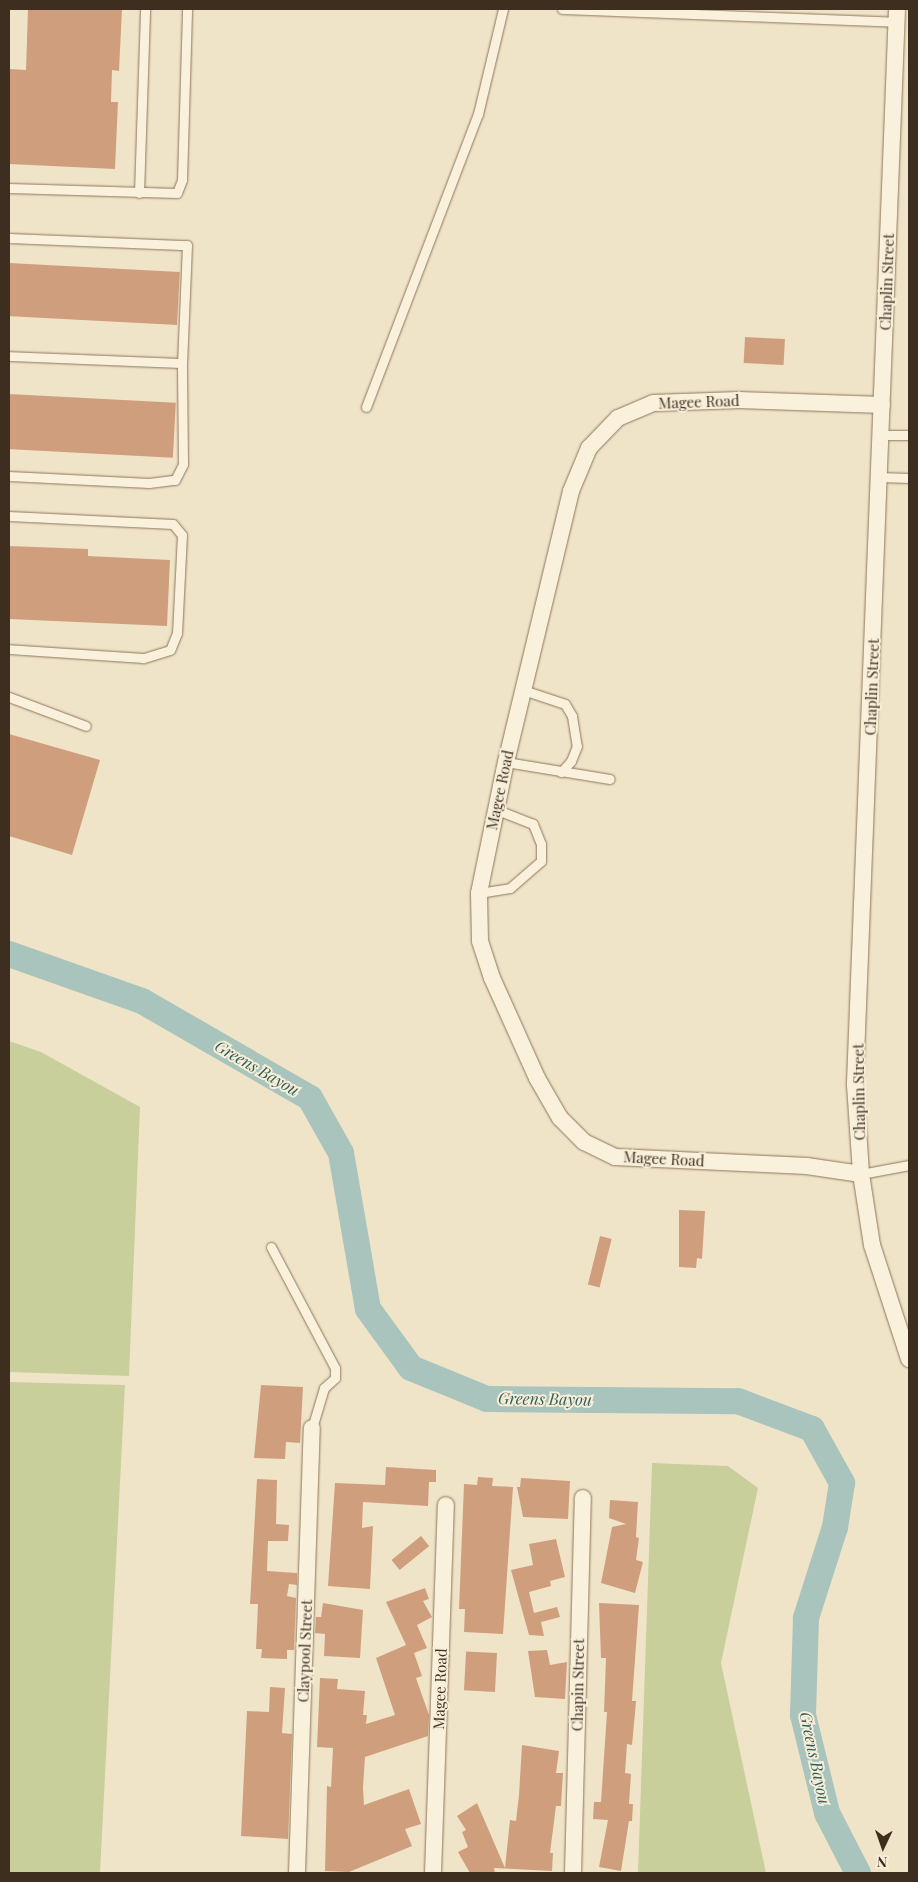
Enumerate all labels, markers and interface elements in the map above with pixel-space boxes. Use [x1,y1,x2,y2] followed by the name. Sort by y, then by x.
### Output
[876,233,898,331] street label: Chaplin Street
[658,392,740,412] street label: Magee Road
[861,638,883,736] street label: Chaplin Street
[483,748,517,832] street label: Magee Road
[212,1036,302,1100] water label: Greens Bayou
[849,1043,869,1141] street label: Chaplin Street
[623,1148,705,1170] street label: Magee Road
[498,1389,592,1409] water label: Greens Bayou
[294,1599,316,1703] street label: Claypool Street
[568,1639,588,1731] street label: Chapin Street
[430,1648,450,1730] street label: Magee Road
[796,1710,834,1806] water label: Greens Bayou
[858,1822,908,1872] north arrow
[877,1853,888,1872] text: N

